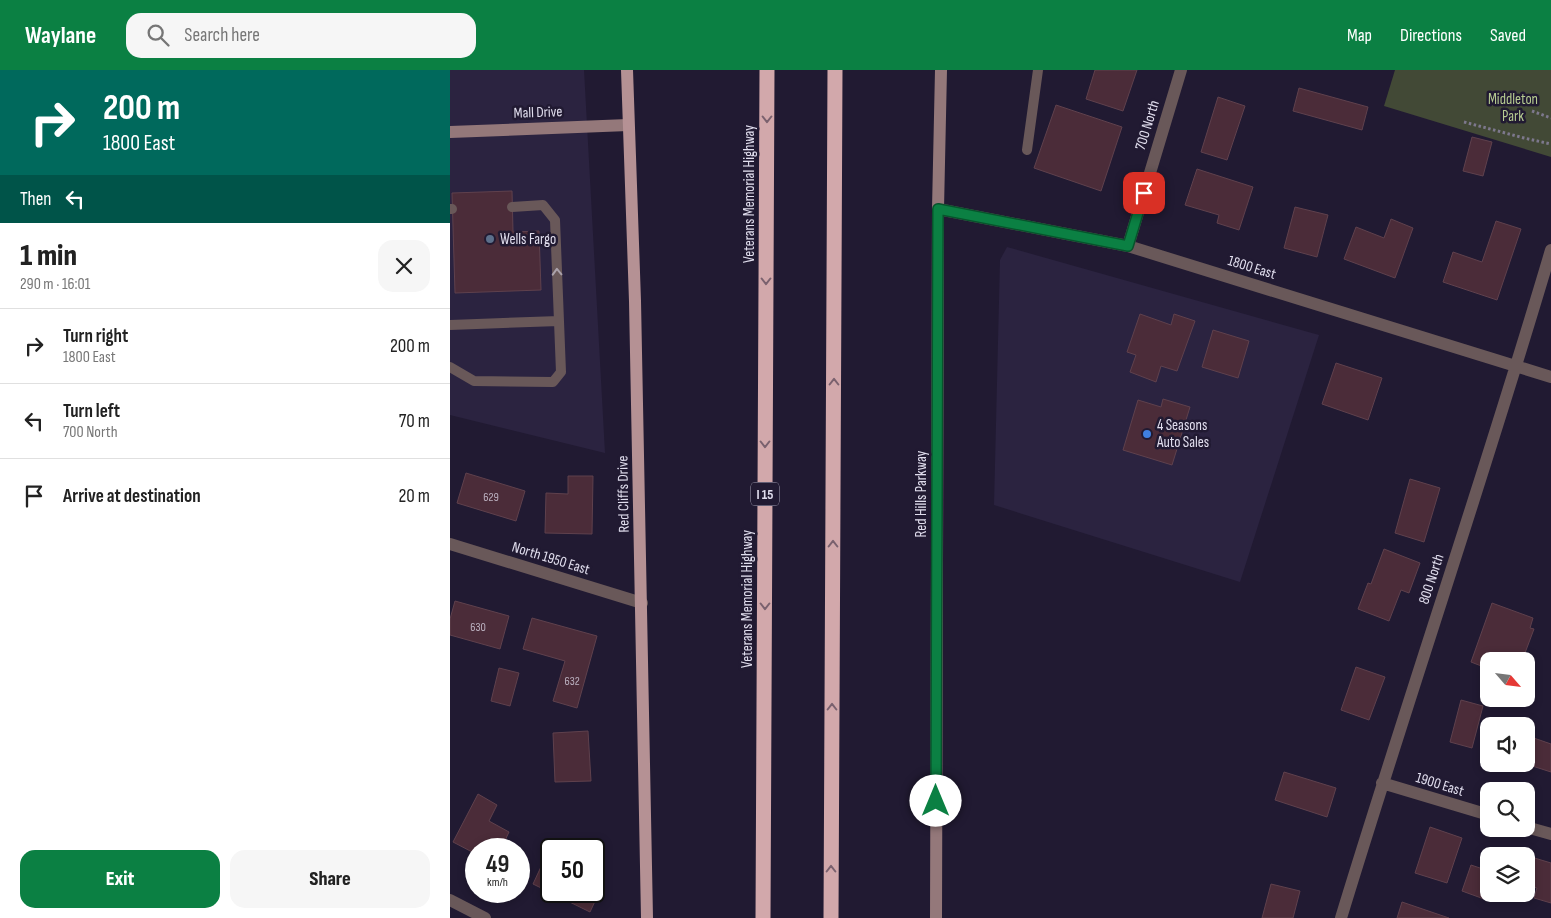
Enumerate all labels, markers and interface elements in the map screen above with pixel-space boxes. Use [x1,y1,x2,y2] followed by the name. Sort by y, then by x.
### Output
[126,13,476,58] search box
[25,21,96,50] text: Waylane
[144,21,172,49] icon: search
[184,24,260,47] text: Search here
[1347,25,1372,46] text: Map
[1400,25,1462,46] text: Directions
[1490,25,1526,46] text: Saved
[103,87,180,130] text: 200 m
[20,90,85,155] icon: right
[1488,90,1538,126] park label: Middleton Park
[1131,98,1164,152] street label: 700 North
[513,102,563,123] street label: Mall Drive
[762,115,772,123] one-way arrow
[740,125,759,263] street label: Veterans Memorial Highway
[103,130,175,157] text: 1800 East
[1123,172,1165,214] pin
[1130,179,1158,207] icon: arrive
[61,185,89,213] icon: left
[20,188,51,211] text: Then
[500,230,556,249] place label: Wells Fargo
[484,233,496,245] marker: Wells Fargo
[20,238,77,274] text: 1 min
[378,240,430,292] button: close
[1226,251,1279,284] street label: 1800 East
[552,268,562,276] one-way arrow
[20,275,90,294] text: 290 m · 16:01
[761,278,771,285] one-way arrow
[63,325,128,348] text: Turn right
[20,332,48,360] icon: right
[390,335,430,358] text: 200 m
[63,348,116,367] text: 1800 East
[828,378,839,386] one-way arrow
[63,400,120,423] text: Turn left
[20,407,48,435] icon: left
[399,410,430,433] text: 70 m
[1156,416,1209,452] place label: 4 Seasons Auto Sales
[63,423,117,442] text: 700 North
[1141,428,1153,440] marker: 4 Seasons Auto Sales
[760,440,770,448] one-way arrow
[912,450,931,537] street label: Red Hills Parkway
[613,455,634,533] street label: Red Cliffs Drive
[20,482,48,510] icon: arrive
[751,482,779,506] road number: I 15
[63,485,201,508] text: Arrive at destination
[398,485,430,508] text: 20 m
[483,490,499,505] house number: 629
[738,530,757,668] street label: Veterans Memorial Highway
[510,538,592,579] street label: North 1950 East
[828,540,838,548] one-way arrow
[1414,552,1448,607] street label: 800 North
[760,602,770,610] one-way arrow
[470,620,486,635] house number: 630
[1480,652,1535,708] north arrow
[1480,652,1535,902] map controls
[564,674,580,689] house number: 632
[827,703,837,710] one-way arrow
[1480,717,1535,772] button: sound
[1413,768,1467,801] street label: 1900 East
[909,774,961,826] position arrow
[1480,782,1535,837] button: search
[540,838,605,903] speed limit sign: 50
[1480,847,1535,902] button: layers
[486,849,509,880] text: 49
[20,850,220,908] button: Exit
[230,850,430,908] button: Share
[826,865,836,873] one-way arrow
[487,875,508,890] text: km/h

